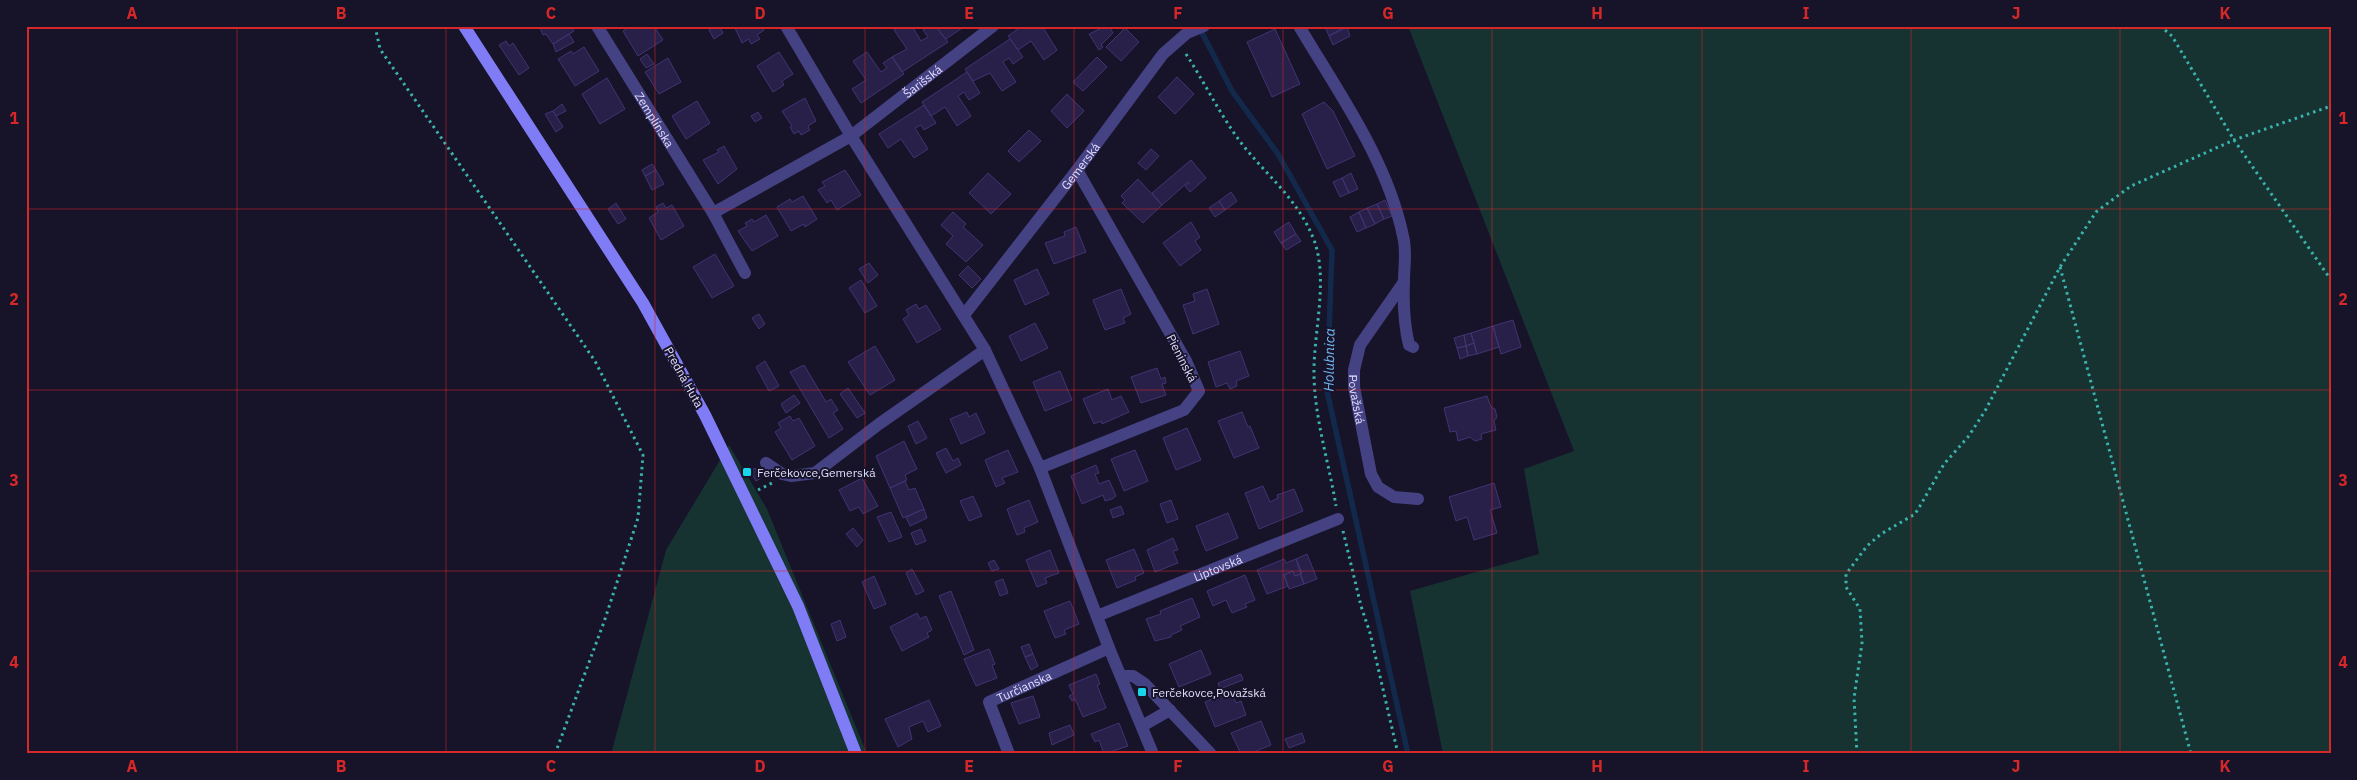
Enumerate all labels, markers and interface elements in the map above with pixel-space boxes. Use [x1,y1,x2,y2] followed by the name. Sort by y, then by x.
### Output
[127,3,138,23] text: A
[336,3,347,23] text: B
[546,3,556,23] text: C
[754,3,766,23] text: D
[964,3,974,23] text: E
[1173,3,1183,23] text: F
[1382,3,1394,23] text: G
[1591,3,1603,23] text: H
[1803,3,1810,23] text: I
[2012,3,2020,23] text: J
[2219,3,2231,23] text: K
[900,61,945,101] street label: Šarišská
[632,89,678,151] street label: Zemplínska
[9,108,19,128] text: 1
[2338,108,2348,128] text: 1
[1057,139,1103,192] street label: Gemerská
[9,289,19,309] text: 2
[2338,289,2348,309] text: 2
[1319,328,1339,392] water label: Holubnica
[1164,331,1201,385] street label: Pieninská
[661,344,707,410] street label: Predná Huta
[1347,374,1369,426] street label: Považská
[757,465,876,480] place label: Ferčekovce,Gemerská
[741,466,753,478] marker: Ferčekovce,Gemerská
[9,470,19,490] text: 3
[2338,470,2348,490] text: 3
[1191,551,1245,584] street label: Liptovská
[9,652,19,672] text: 4
[2338,652,2348,672] text: 4
[994,667,1054,705] street label: Turčianska
[1152,685,1267,700] place label: Ferčekovce,Považská
[1136,686,1148,698] marker: Ferčekovce,Považská
[127,756,138,776] text: A
[336,756,347,776] text: B
[546,756,556,776] text: C
[754,756,766,776] text: D
[964,756,974,776] text: E
[1173,756,1183,776] text: F
[1382,756,1394,776] text: G
[1591,756,1603,776] text: H
[1803,756,1810,776] text: I
[2012,756,2020,776] text: J
[2219,756,2231,776] text: K

